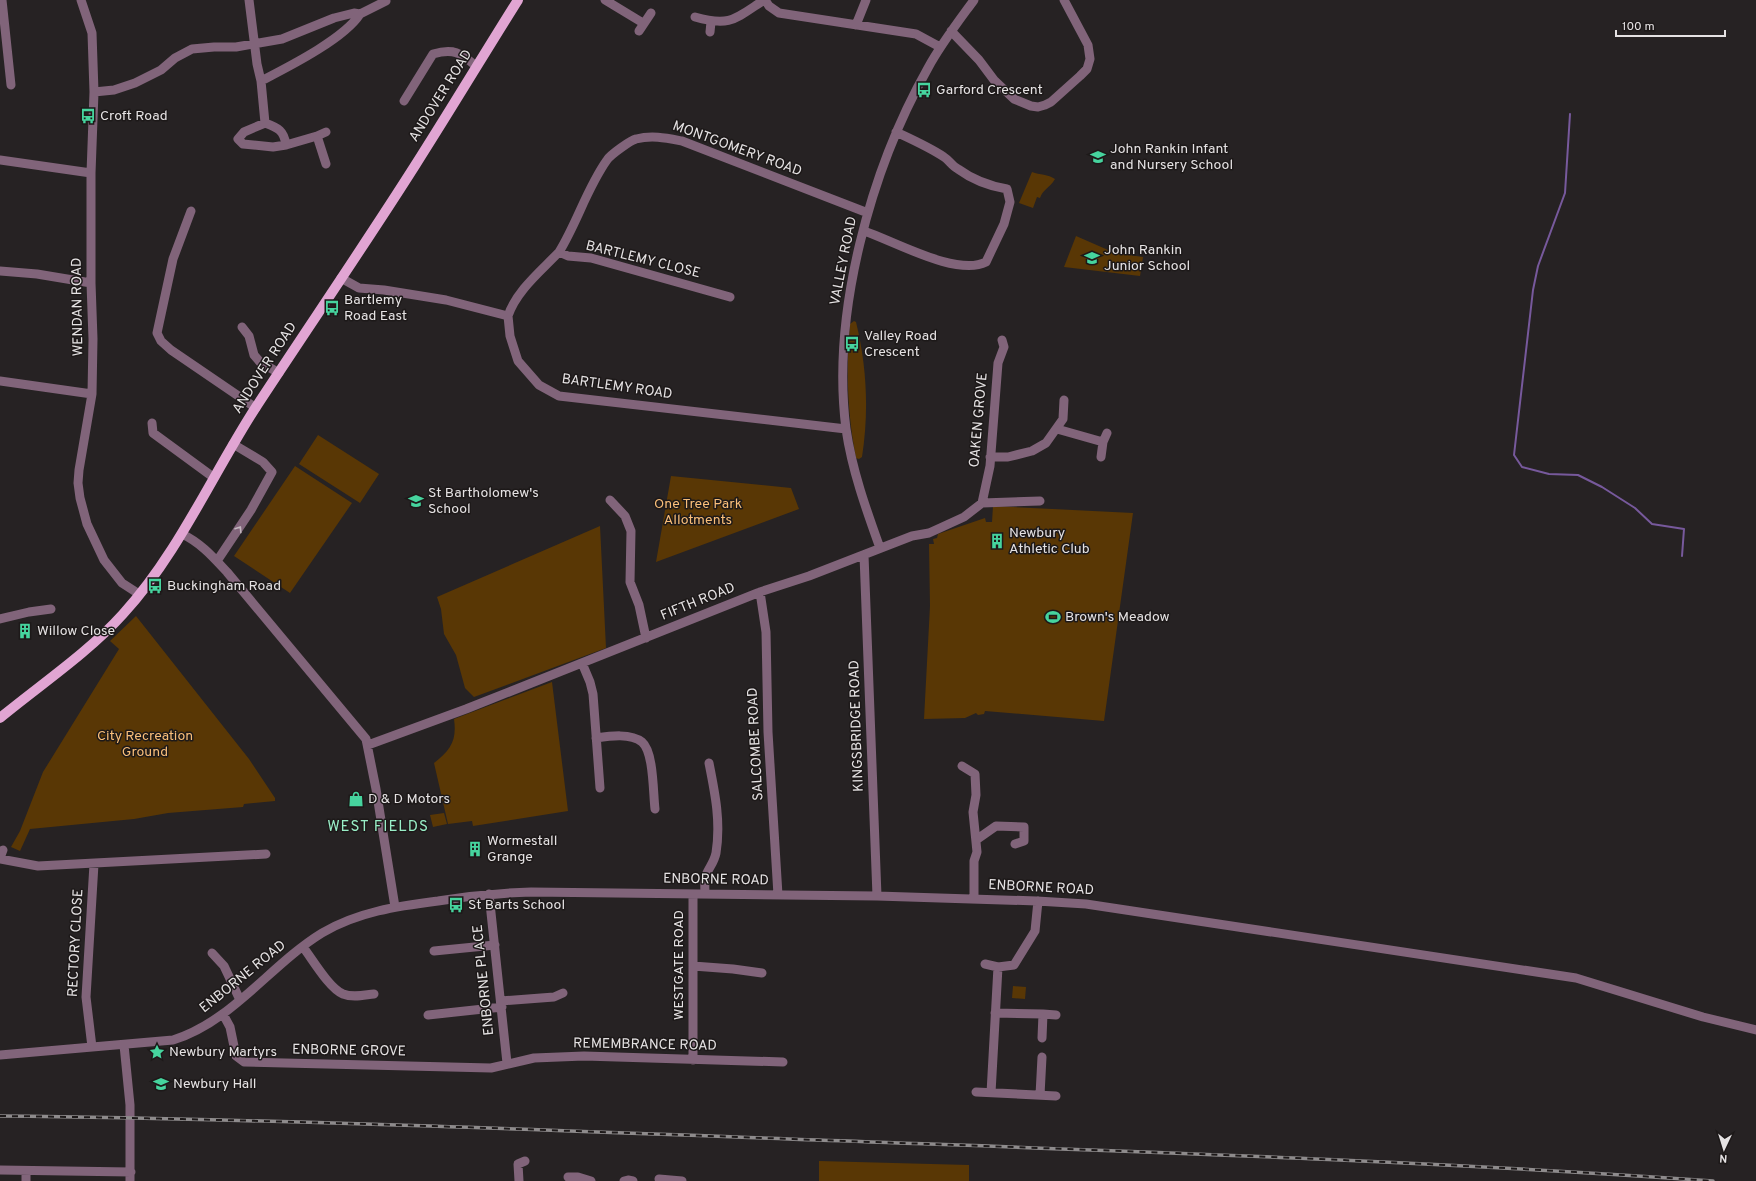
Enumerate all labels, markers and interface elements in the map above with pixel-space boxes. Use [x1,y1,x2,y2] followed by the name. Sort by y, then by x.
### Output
[1616,12,1725,38] scale bar
[1622,19,1655,35] text: 100 m
[406,47,476,145] street label: ANDOVER ROAD
[915,81,933,99] bus stop icon: Garford Crescent
[936,82,1043,99] place label: Garford Crescent
[79,107,97,125] bus stop icon: Croft Road
[100,108,168,125] place label: Croft Road
[670,118,804,180] street label: MONTGOMERY ROAD
[1110,141,1233,174] place label: John Rankin Infant and Nursery School
[1089,148,1107,166] school or university icon: John Rankin Infant and Nursery School
[827,215,861,307] street label: VALLEY ROAD
[584,238,702,282] street label: BARTLEMY CLOSE
[1104,242,1190,275] place label: John Rankin Junior School
[1083,249,1101,267] school or university icon: John Rankin Junior School
[69,257,87,357] street label: WENDAN ROAD
[344,292,407,325] place label: Bartlemy Road East
[323,299,341,317] bus stop icon: Bartlemy Road East
[229,319,301,417] street label: ANDOVER ROAD
[864,328,937,361] place label: Valley Road Crescent
[843,335,861,353] bus stop icon: Valley Road Crescent
[561,371,673,403] street label: BARTLEMY ROAD
[966,372,992,468] street label: OAKEN GROVE
[428,485,539,518] place label: St Bartholomew's School
[407,492,425,510] school or university icon: St Bartholomew's School
[654,496,742,529] park label: One Tree Park Allotments
[1009,525,1090,558] place label: Newbury Athletic Club
[234,526,242,533] one-way arrow
[988,532,1006,550] building icon: Newbury Athletic Club
[146,577,164,595] bus stop icon: Buckingham Road
[167,578,281,595] place label: Buckingham Road
[658,579,738,625] street label: FIFTH ROAD
[1044,608,1062,626] sports icon: Brown's Meadow
[1065,609,1170,626] place label: Brown's Meadow
[16,622,34,640] building icon: Willow Close
[37,623,115,640] place label: Willow Close
[846,660,868,792] street label: KINGSBRIDGE ROAD
[745,687,767,801] street label: SALCOMBE ROAD
[97,728,193,761] park label: City Recreation Ground
[347,790,365,808] shop icon: D & D Motors
[368,791,450,808] place label: D & D Motors
[327,818,429,837] district label: WEST FIELDS
[487,833,557,866] place label: Wormestall Grange
[466,840,484,858] building icon: Wormestall Grange
[663,871,769,889] street label: ENBORNE ROAD
[988,877,1094,899] street label: ENBORNE ROAD
[65,888,87,998] street label: RECTORY CLOSE
[447,896,465,914] bus stop icon: St Barts School
[468,897,565,914] place label: St Barts School
[671,910,688,1020] street label: WESTGATE ROAD
[470,924,498,1036] street label: ENBORNE PLACE
[196,937,290,1017] street label: ENBORNE ROAD
[573,1035,717,1055] street label: REMEMBRANCE ROAD
[292,1042,406,1060] street label: ENBORNE GROVE
[148,1043,166,1061] place icon: Newbury Martyrs
[169,1044,277,1061] place label: Newbury Martyrs
[152,1075,170,1093] school or university icon: Newbury Hall
[173,1076,257,1093] place label: Newbury Hall
[1704,1129,1744,1169] north arrow
[1719,1151,1728,1165] text: N

